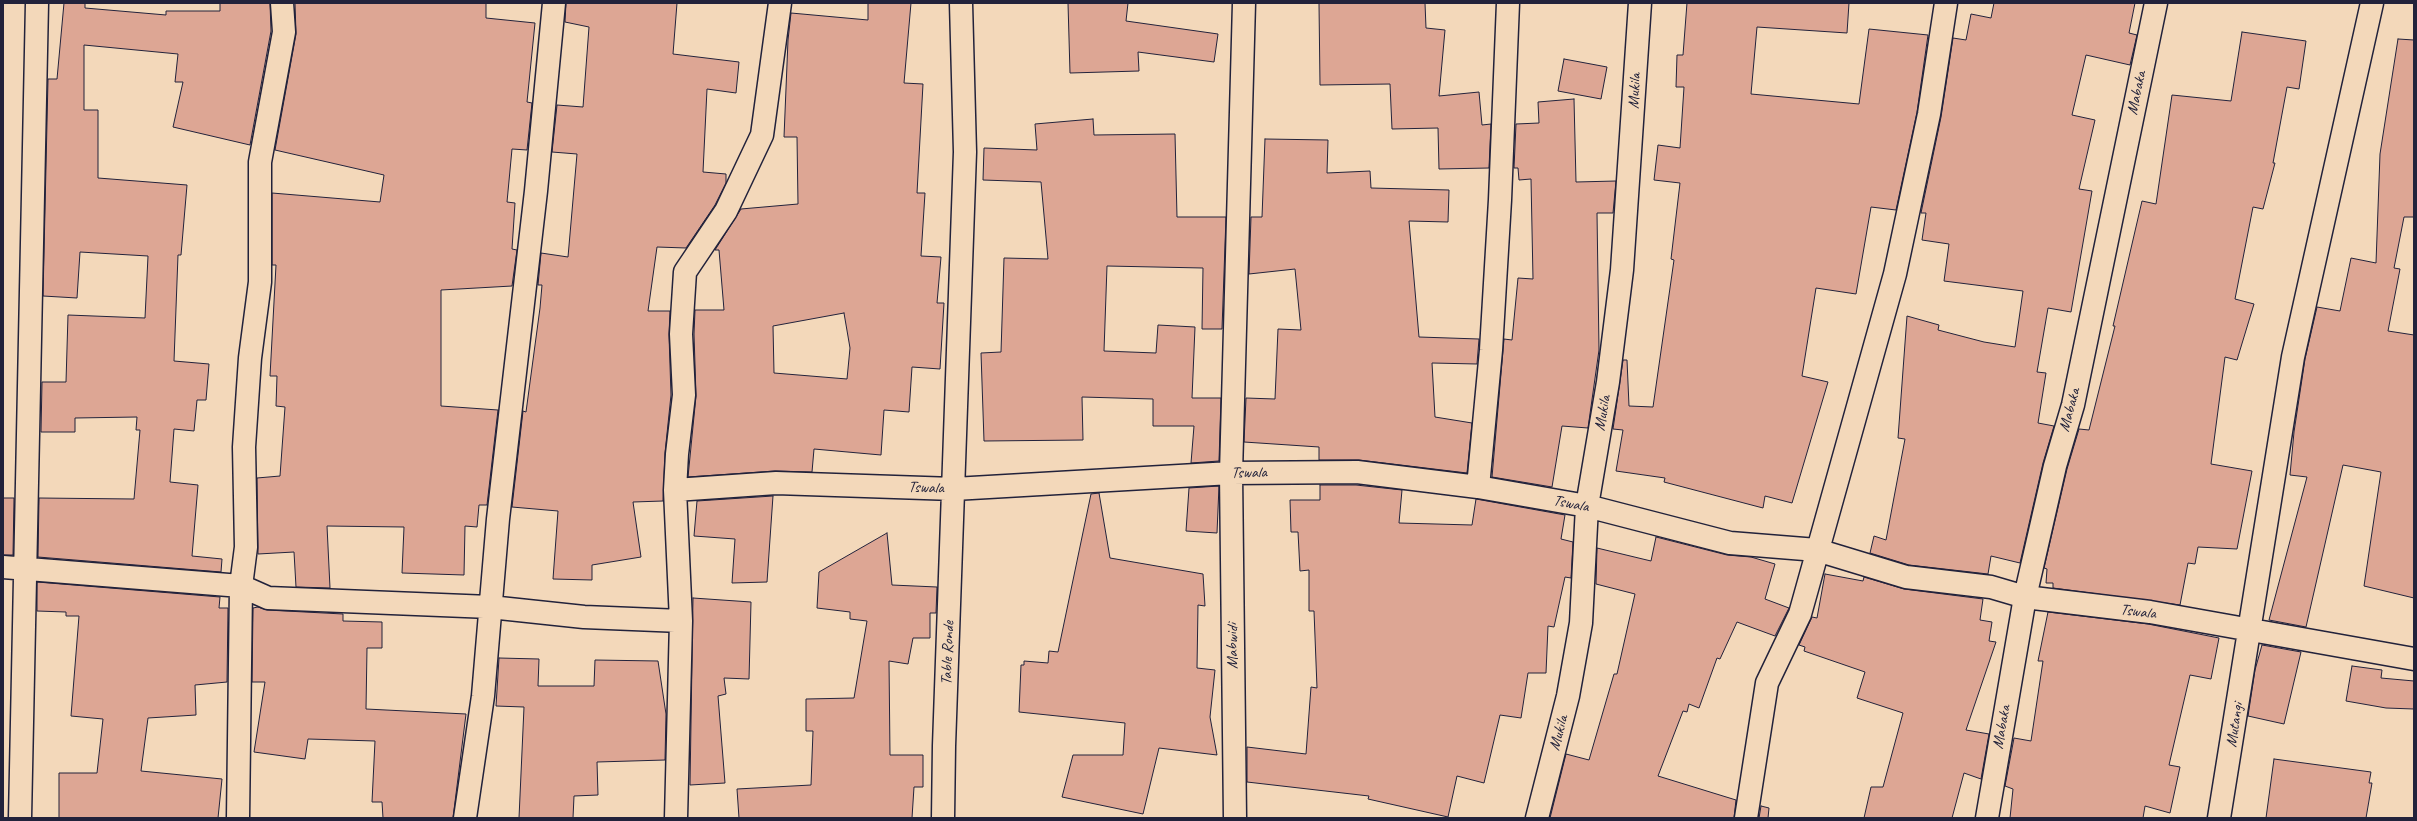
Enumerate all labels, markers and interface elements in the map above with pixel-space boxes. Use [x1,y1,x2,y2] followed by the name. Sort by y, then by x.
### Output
[2123,69,2151,117] street label: Mabaka
[1624,73,1646,109] street label: Mukila
[2055,386,2085,434] street label: Mabaka
[1590,394,1616,432] street label: Mukila
[1231,463,1267,483] street label: Tswala
[908,478,944,498] street label: Tswala
[1552,491,1590,517] street label: Tswala
[2119,600,2157,624] street label: Tswala
[937,620,959,686] street label: Table Ronde
[1223,623,1243,669] street label: Mabwidi
[2222,701,2248,749] street label: Mutangi
[1989,704,2015,750] street label: Mabaka
[1545,713,1573,753] street label: Mukila

